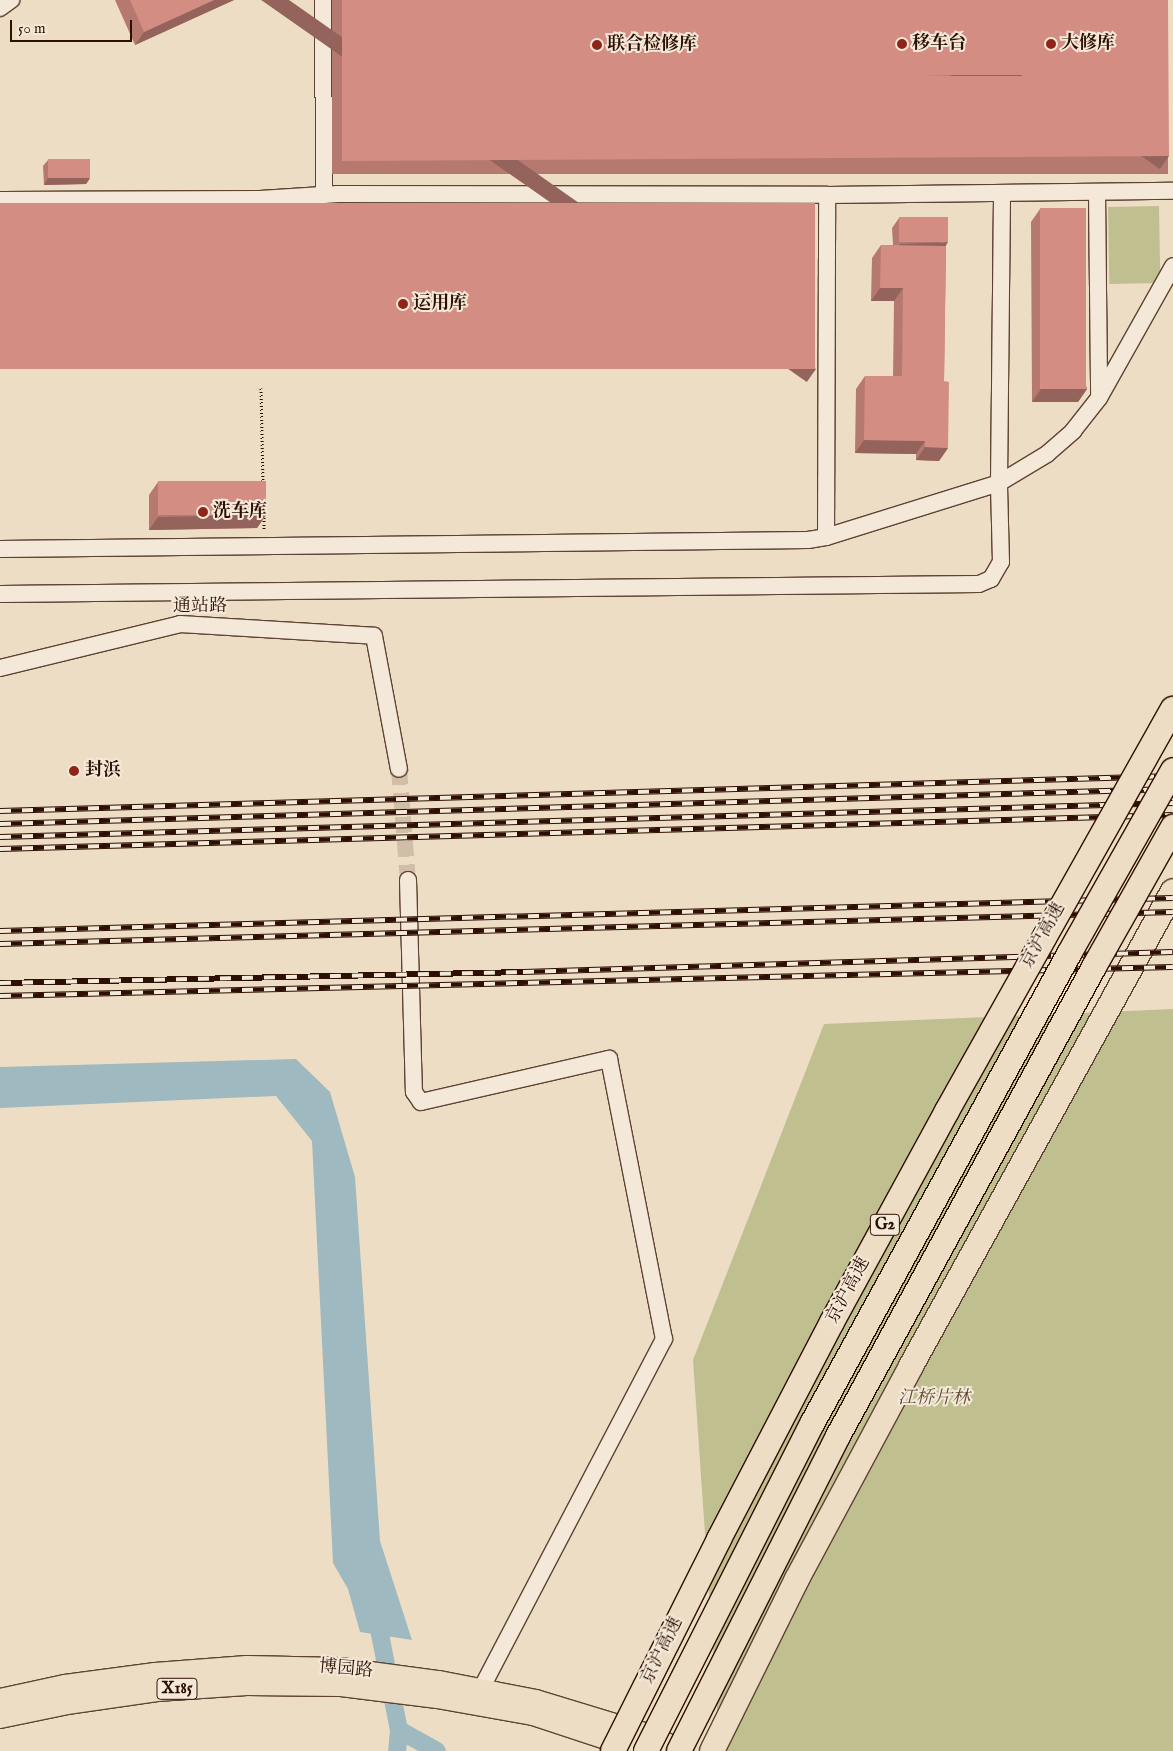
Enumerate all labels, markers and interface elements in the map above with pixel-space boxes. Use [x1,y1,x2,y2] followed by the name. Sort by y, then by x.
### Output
[12,10,135,42] scale bar
[18,19,46,38] text: 50 m
[912,33,966,55] place label: 移车台
[1061,33,1115,55] place label: 大修库
[607,34,697,56] place label: 联合检修库
[896,38,908,50] marker: 移车台
[1045,38,1057,50] marker: 大修库
[591,39,603,51] marker: 联合检修库
[413,293,467,315] place label: 运用库
[397,298,409,310] marker: 运用库
[213,501,267,523] place label: 洗车库
[197,506,209,518] marker: 洗车库
[173,596,227,618] street label: 通站路
[85,760,121,782] place label: 封浜
[67,764,81,778] marker: 封浜
[1017,899,1071,973] street label: 京沪高速
[869,1212,901,1238] road number: G2
[823,1254,875,1328] street label: 京沪高速
[898,1388,970,1410] park label: 江桥片林
[638,1614,688,1688] street label: 京沪高速
[318,1657,374,1683] street label: 博园路
[156,1676,198,1702] road number: X185

